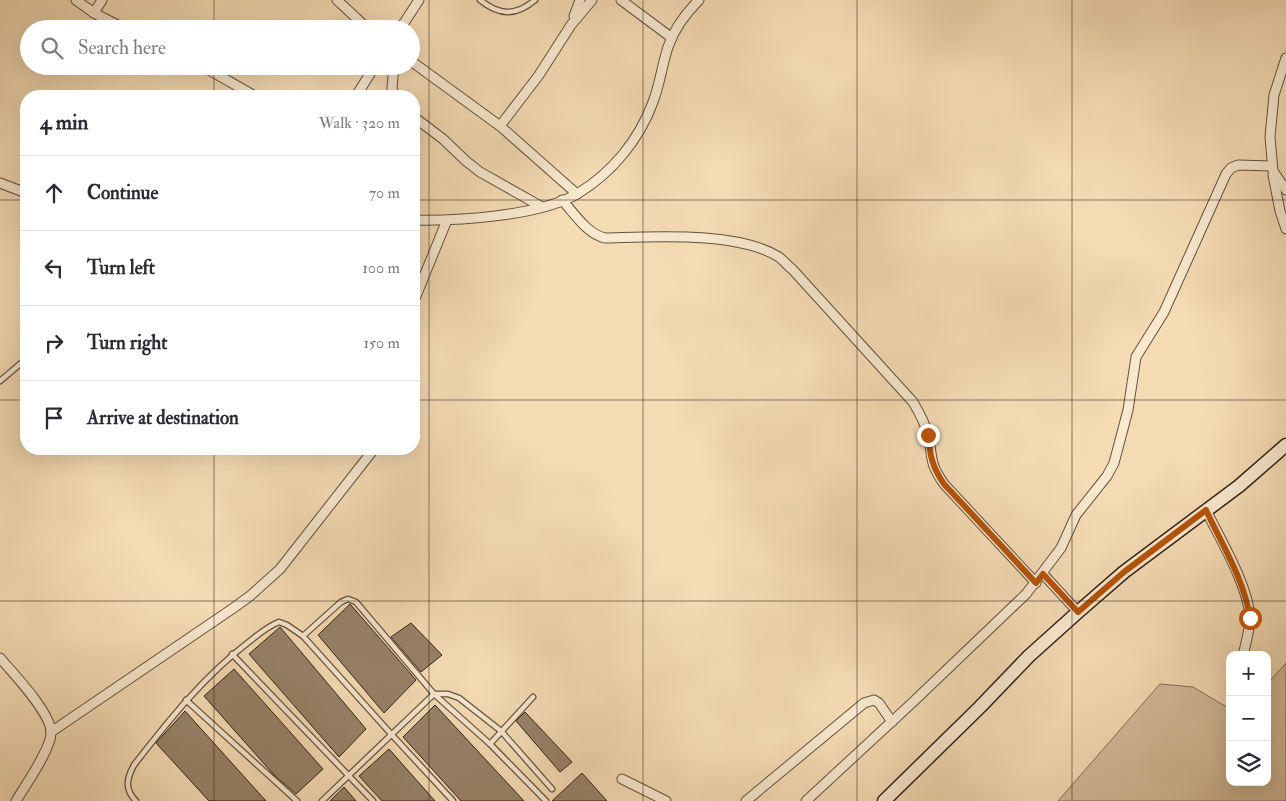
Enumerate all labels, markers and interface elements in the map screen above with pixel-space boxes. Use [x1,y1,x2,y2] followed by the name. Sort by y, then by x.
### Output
[20,20,420,75] search box
[38,34,66,62] icon: search
[78,36,166,60] text: Search here
[40,109,88,136] text: 4 min
[319,113,400,133] text: Walk · 320 m
[40,179,68,207] icon: ahead
[87,181,158,205] text: Continue
[369,183,400,203] text: 70 m
[40,254,68,282] icon: left
[87,256,155,280] text: Turn left
[362,258,400,278] text: 100 m
[40,329,68,357] icon: right
[87,331,167,355] text: Turn right
[363,333,400,353] text: 150 m
[40,404,68,432] icon: arrive
[87,406,239,430] text: Arrive at destination
[917,424,940,447] route end
[1239,607,1262,630] route start
[1226,651,1271,786] map controls
[1226,651,1271,696] button: +
[1226,696,1271,741] button: −
[1226,741,1271,786] button: layers

